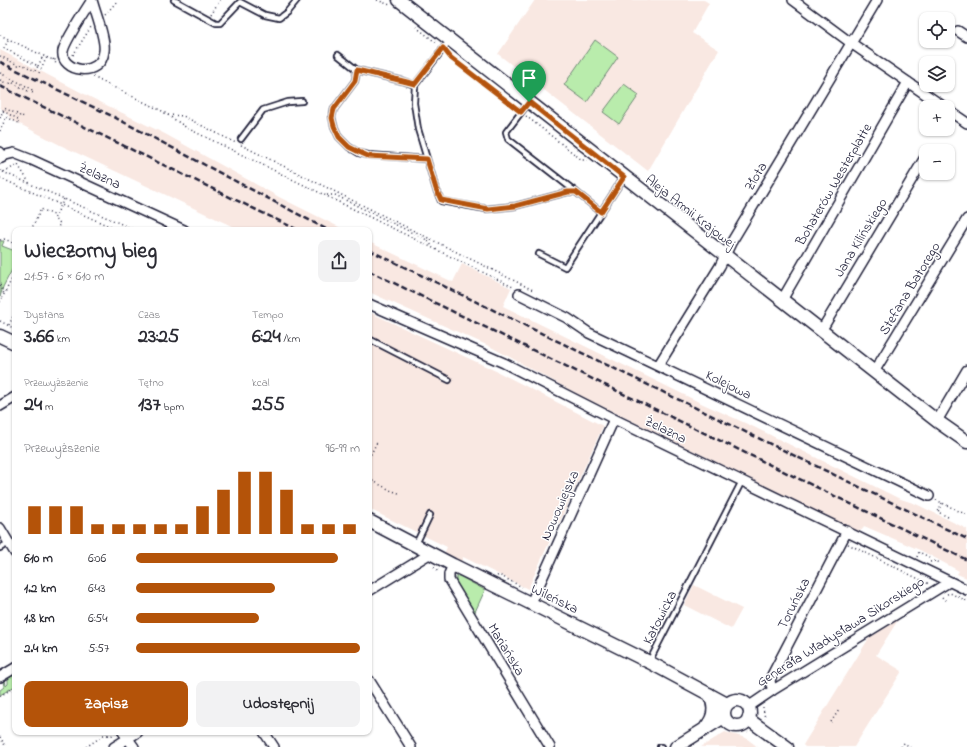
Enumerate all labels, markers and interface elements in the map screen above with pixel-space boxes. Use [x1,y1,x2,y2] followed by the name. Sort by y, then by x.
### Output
[919,12,955,180] map controls
[919,12,955,48] button: locate
[919,56,955,92] button: layers
[512,61,546,102] pin
[518,67,540,89] icon: arrive
[919,100,955,136] button: +
[790,119,878,251] street label: Bohaterów Westerplatte
[919,144,955,180] button: −
[75,157,124,195] street label: Żelazna
[739,158,773,195] street label: Złota
[640,170,741,255] street label: Aleja Armii Krajowej
[829,194,894,282] street label: Jana Kilińskiego
[24,236,157,268] text: Wieczorny bieg
[874,238,947,340] street label: Stefana Batorego
[318,240,360,282] button: share
[24,267,104,286] text: 21:57 · 6 × 610 m
[24,307,64,323] text: Dystans
[138,307,160,323] text: Czas
[252,307,283,323] text: Tempo
[24,323,54,352] text: 3.66
[138,323,179,352] text: 23:25
[252,323,281,352] text: 6:24
[54,331,70,347] text: km
[281,331,300,347] text: /km
[702,365,755,406] street label: Kolejowa
[24,375,88,391] text: Przewyższenie
[138,375,164,391] text: Tętno
[252,375,270,391] text: kcal
[24,391,42,420] text: 24
[138,391,161,420] text: 137
[252,391,285,420] text: 255
[42,399,53,415] text: m
[161,399,184,415] text: bpm
[641,411,690,450] street label: Żelazna
[24,439,100,458] text: Przewyższenie
[325,439,360,458] text: 96–99 m
[536,467,585,544] street label: Nowowiejska
[24,549,53,568] text: 610 m
[88,549,106,568] text: 6:06
[753,572,929,694] street label: Generała Władysława Sikorskiego
[773,575,816,633] street label: Toruńska
[24,579,56,598] text: 1.2 km
[88,579,106,598] text: 6:43
[527,579,582,620] street label: Wileńska
[638,587,683,648] street label: Katowicka
[24,609,55,628] text: 1.8 km
[88,609,108,628] text: 6:54
[482,619,530,680] street label: Mariańska
[24,639,58,658] text: 2.4 km
[88,639,109,658] text: 5:57
[24,681,188,727] button: Zapisz
[196,681,360,727] button: Udostępnij

